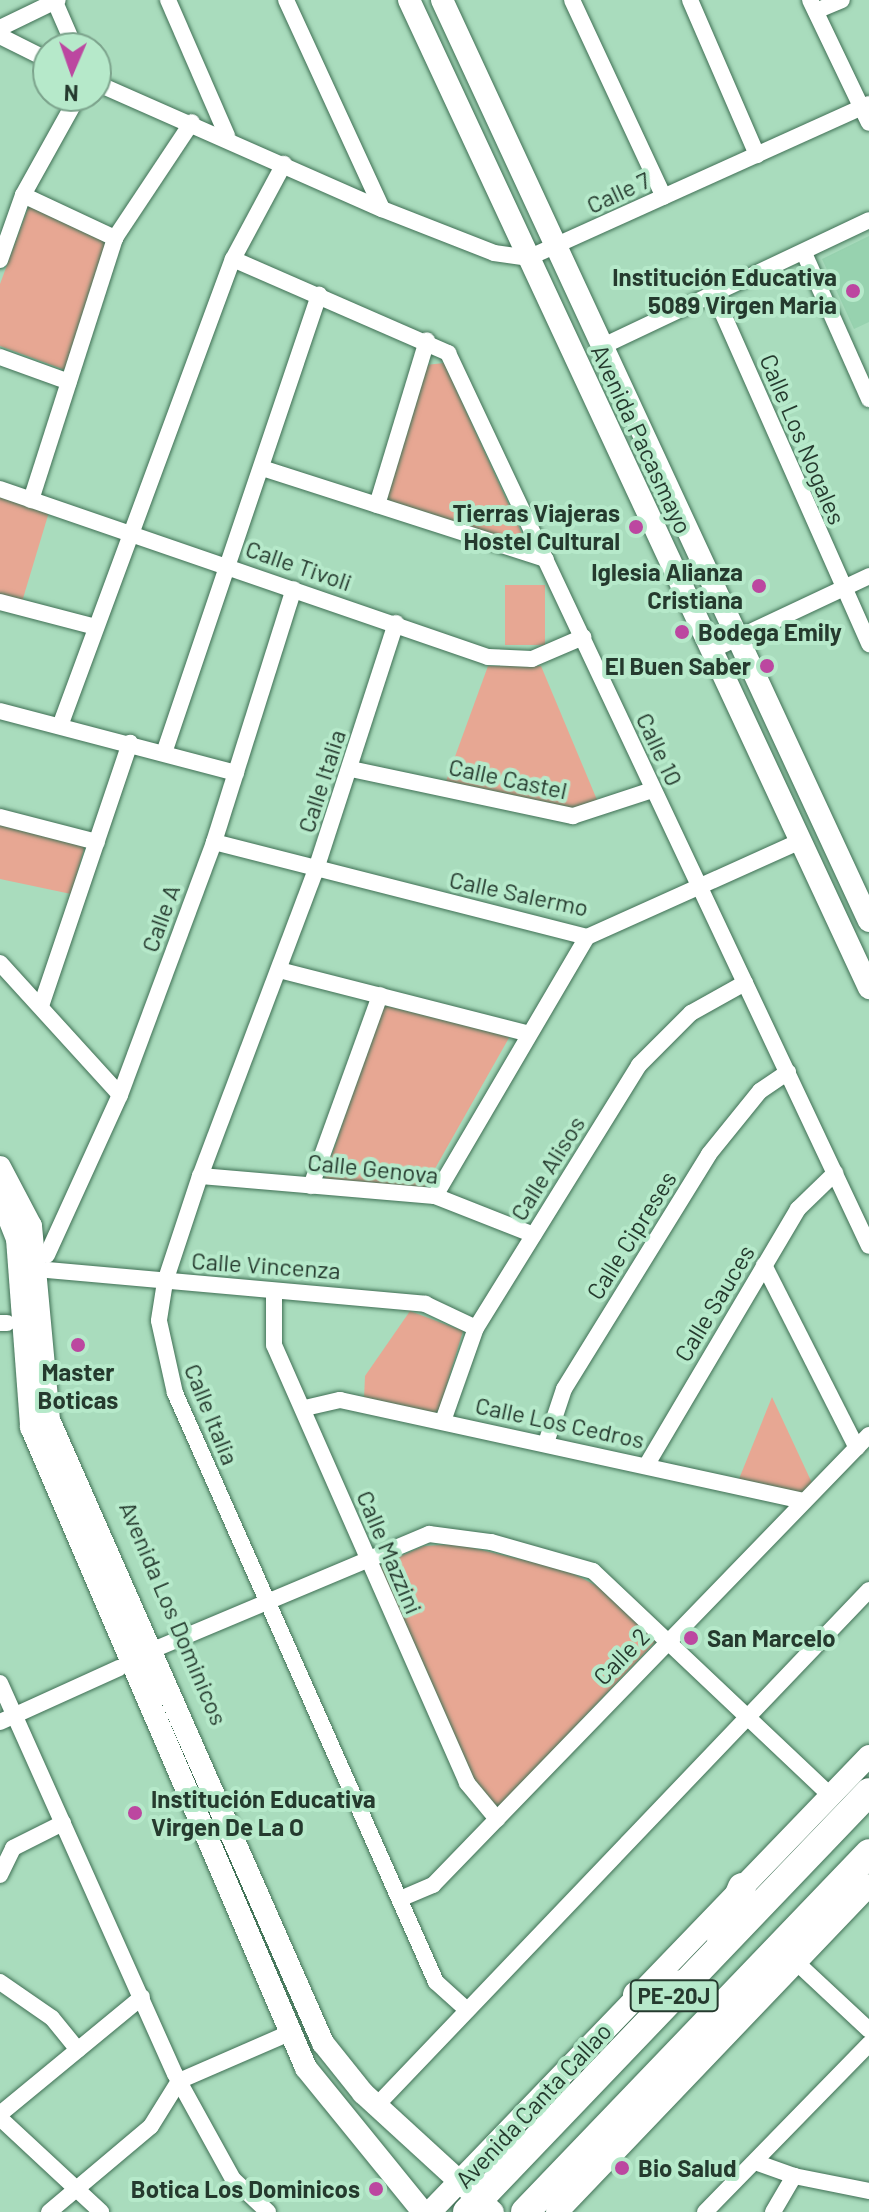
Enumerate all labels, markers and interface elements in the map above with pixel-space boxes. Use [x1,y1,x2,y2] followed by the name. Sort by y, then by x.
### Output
[32,32,112,112] north arrow
[63,81,79,107] text: N
[582,165,654,219] street label: Calle 7
[612,263,837,319] place label: Institución Educativa 5089 Virgen Maria
[844,282,862,300] marker: Institución Educativa 5089 Virgen Maria
[586,340,698,538] street label: Avenida Pacasmayo
[754,349,852,529] street label: Calle Los Nogales
[452,499,620,555] place label: Tierras Viajeras Hostel Cultural
[627,518,645,536] marker: Tierras Viajeras Hostel Cultural
[242,533,356,597] street label: Calle Tivoli
[591,558,743,614] place label: Iglesia Alianza Cristiana
[750,577,768,595] marker: Iglesia Alianza Cristiana
[698,618,842,646] place label: Bodega Emily
[673,623,691,641] marker: Bodega Emily
[605,652,751,680] place label: El Buen Saber
[758,657,776,675] marker: El Buen Saber
[631,708,689,790] street label: Calle 10
[291,726,351,836] street label: Calle Italia
[446,751,570,805] street label: Calle Castel
[447,864,591,922] street label: Calle Salermo
[135,880,185,956] street label: Calle A
[504,1110,590,1226] street label: Calle Alisos
[306,1147,440,1189] street label: Calle Genova
[580,1165,682,1305] street label: Calle Cipreses
[668,1239,760,1367] street label: Calle Sauces
[190,1245,342,1285] street label: Calle Vincenza
[69,1336,87,1354] marker: Master Boticas
[38,1358,118,1414] place label: Master Boticas
[179,1359,245,1469] street label: Calle Italia
[473,1390,647,1454] street label: Calle Los Cedros
[351,1486,429,1618] street label: Calle Mazzini
[114,1497,234,1729] street label: Avenida Los Dominicos
[587,1621,655,1691] street label: Calle 2
[707,1624,836,1652] place label: San Marcelo
[682,1629,700,1647] marker: San Marcelo
[151,1785,376,1841] place label: Institución Educativa Virgen De La O
[126,1804,144,1822] marker: Institución Educativa Virgen De La O
[628,1978,720,2014] road number: PE-20J
[449,2016,617,2194] street label: Avenida Canta Callao
[638,2154,736,2182] place label: Bio Salud
[613,2159,631,2177] marker: Bio Salud
[131,2175,360,2203] place label: Botica Los Dominicos
[367,2180,385,2198] marker: Botica Los Dominicos

